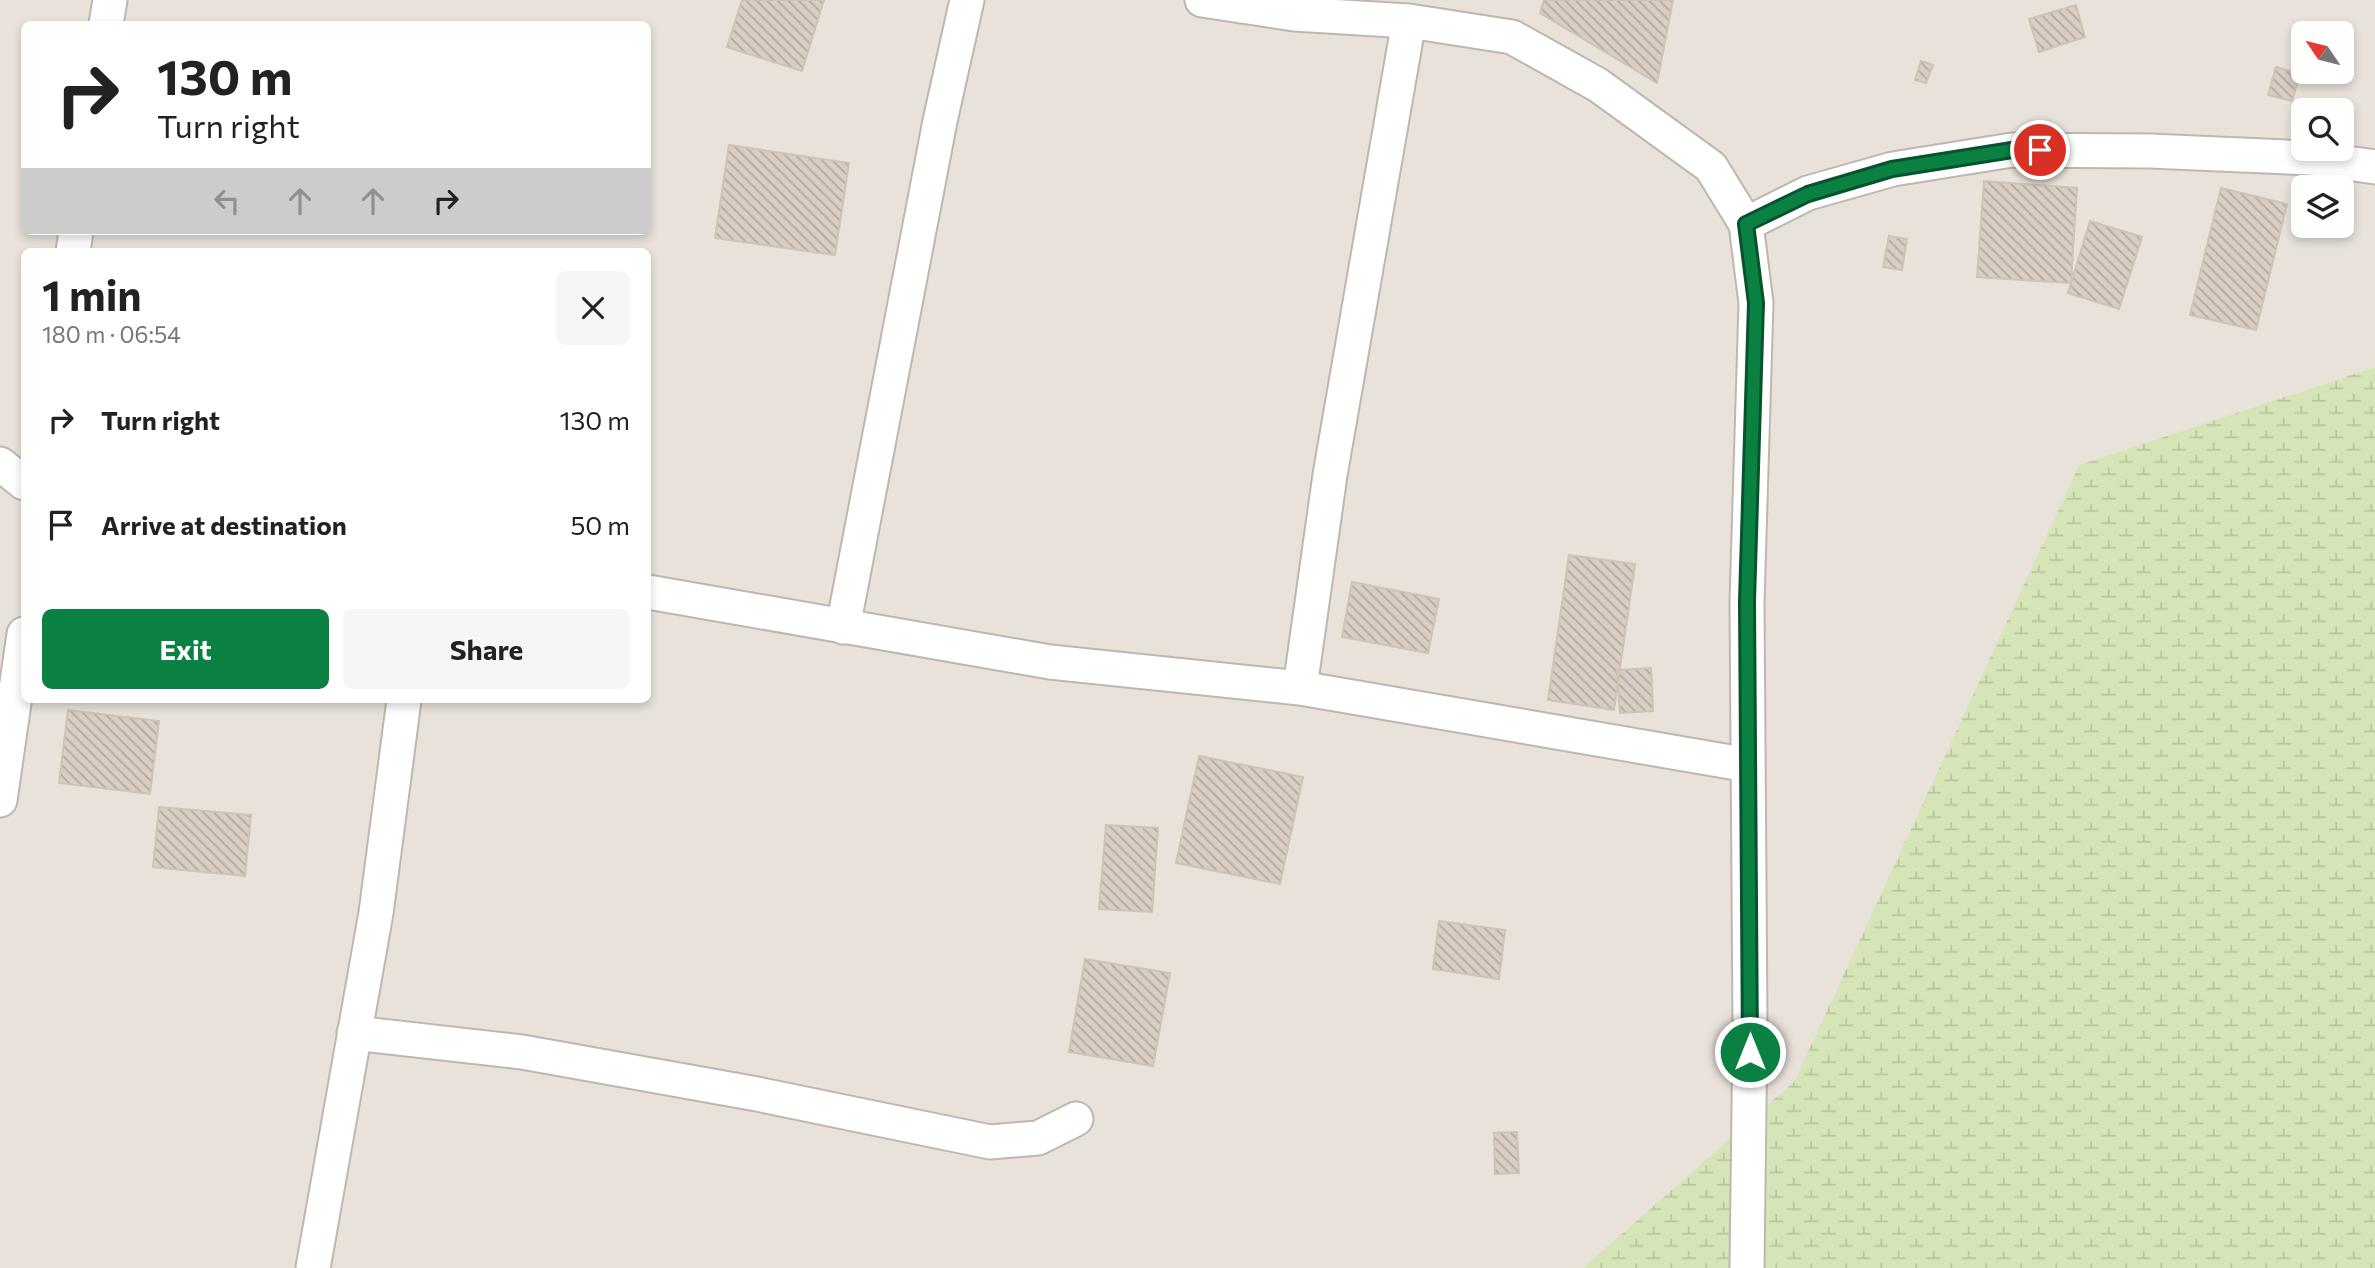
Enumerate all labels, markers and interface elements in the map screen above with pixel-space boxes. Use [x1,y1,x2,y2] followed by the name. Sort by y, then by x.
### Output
[2291,21,2354,84] north arrow
[2291,21,2354,238] map controls
[157,45,292,105] text: 130 m
[42,49,133,140] icon: right
[2291,98,2354,161] button: search
[157,105,300,145] text: Turn right
[2010,120,2070,180] pin
[2021,131,2059,169] icon: arrive
[2291,175,2354,238] button: layers
[208,182,246,220] icon: left
[281,182,319,220] icon: ahead
[354,182,392,220] icon: ahead
[427,182,465,220] icon: right
[42,268,142,320] text: 1 min
[556,271,630,345] button: close
[42,320,181,348] text: 180 m · 06:54
[42,401,80,439] icon: right
[101,404,220,435] text: Turn right
[559,404,630,435] text: 130 m
[42,506,80,544] icon: arrive
[101,509,347,540] text: Arrive at destination
[570,509,630,540] text: 50 m
[42,609,329,689] button: Exit
[343,609,630,689] button: Share
[1713,1015,1787,1089] position arrow

